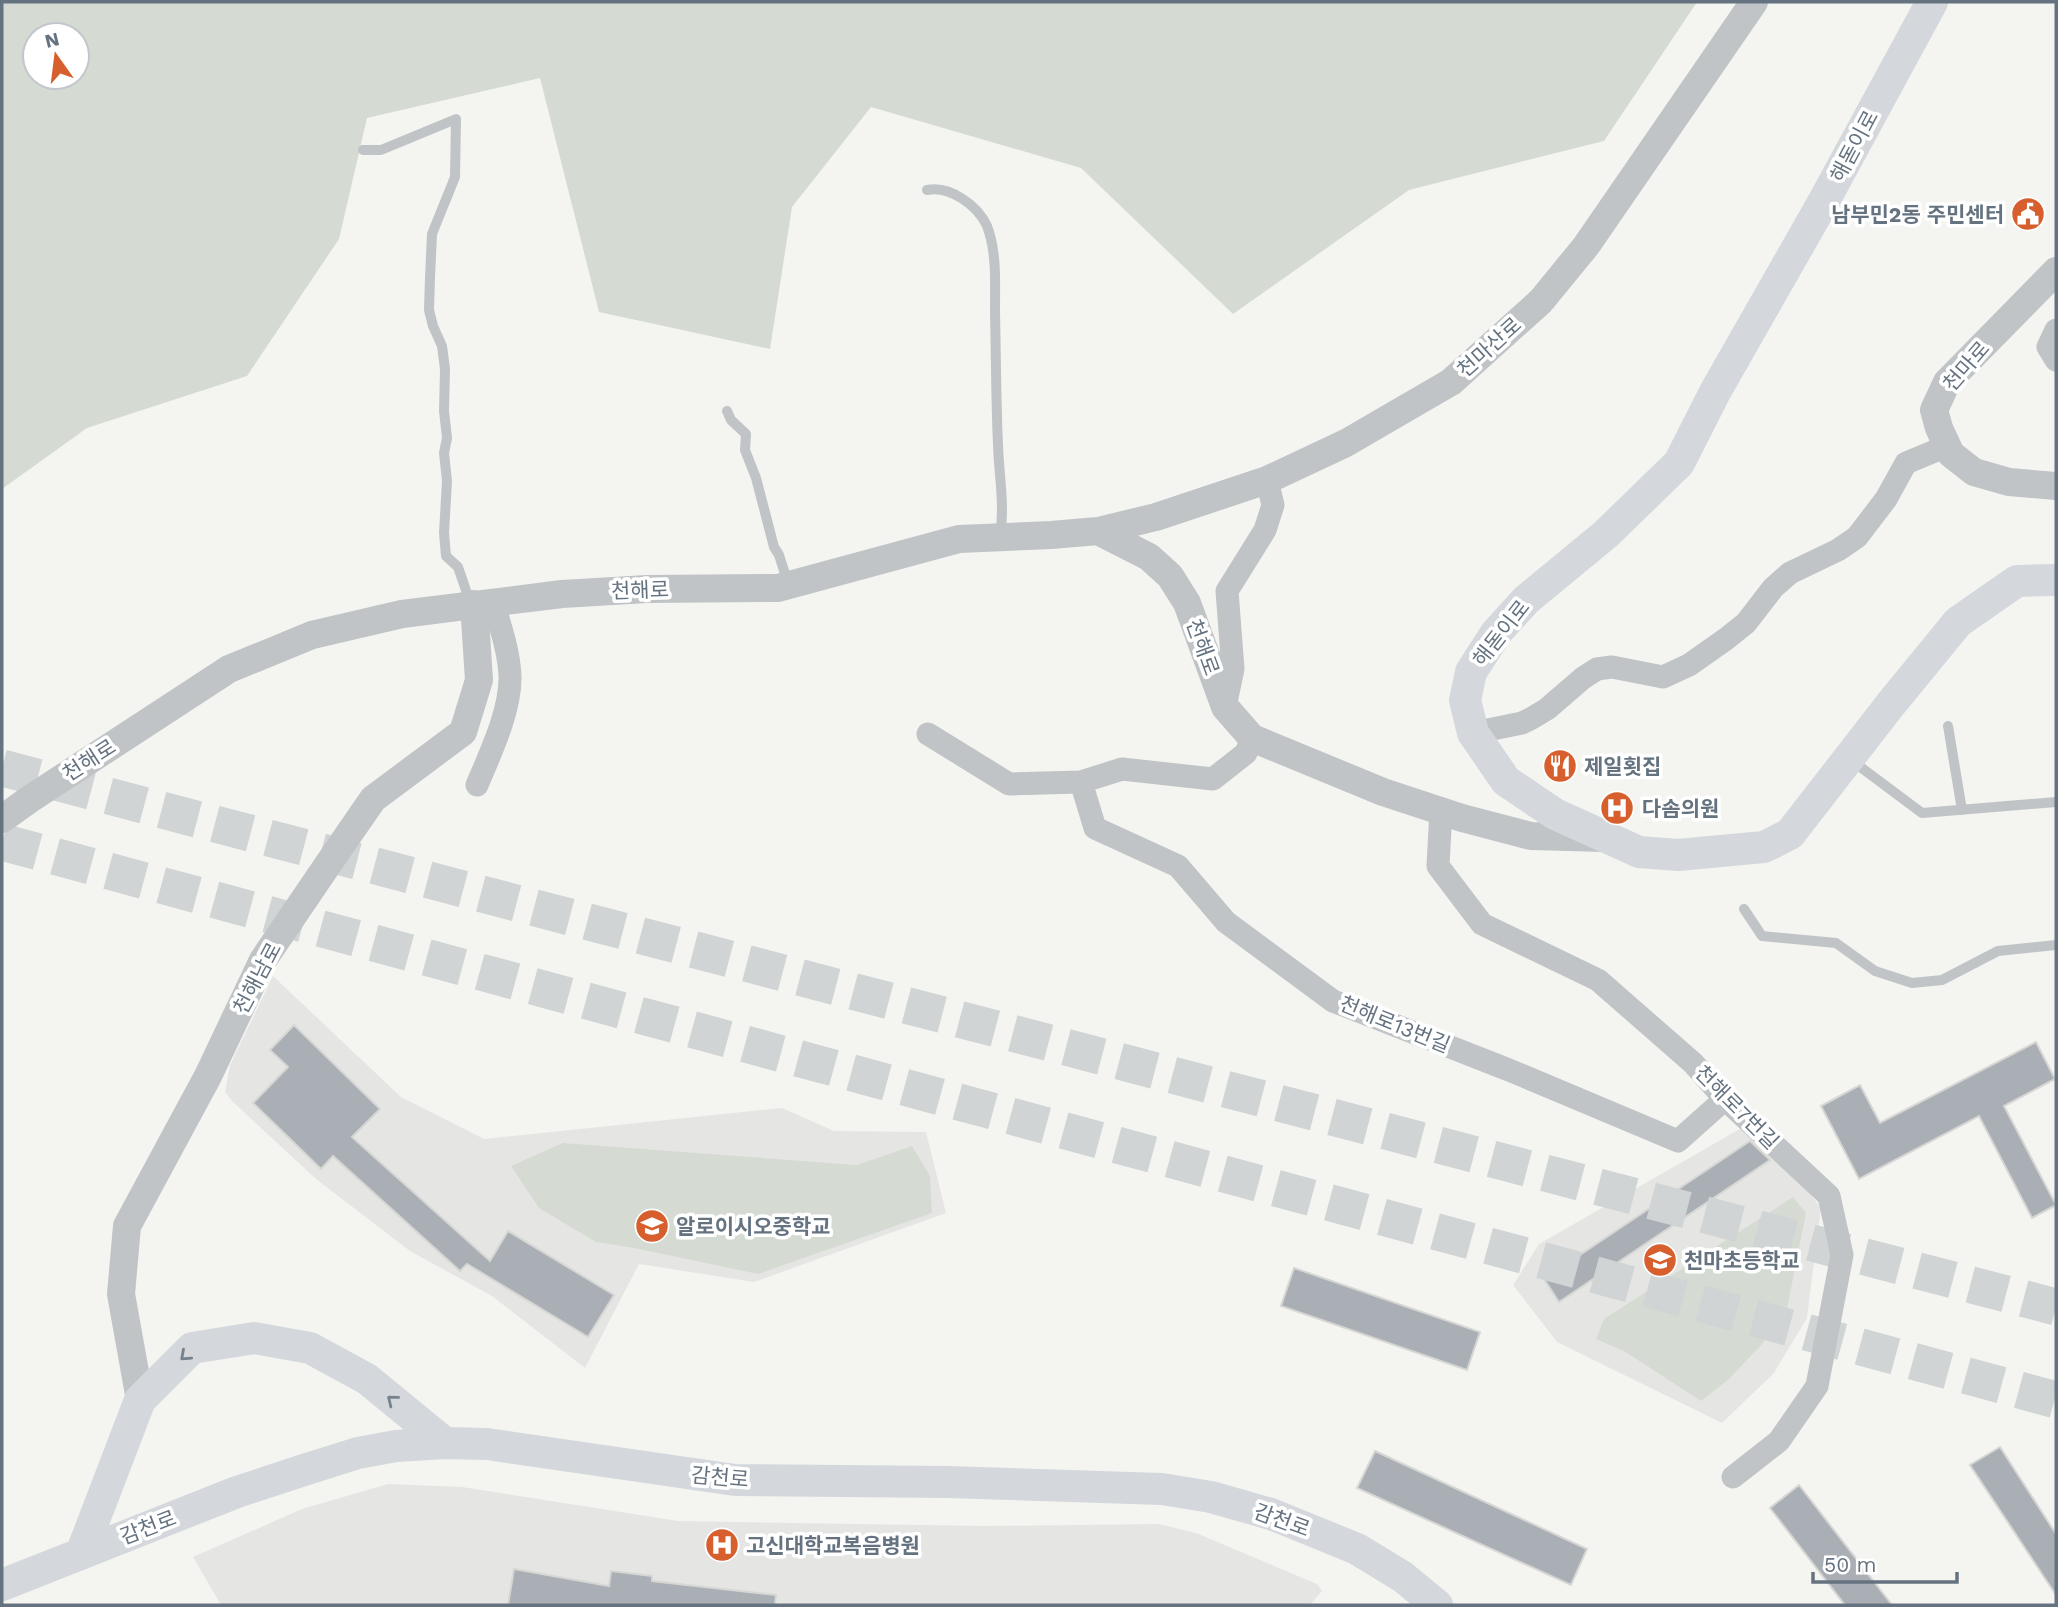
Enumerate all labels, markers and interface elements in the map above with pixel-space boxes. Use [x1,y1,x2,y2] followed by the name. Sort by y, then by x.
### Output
[21,21,91,91] north arrow
[42,27,62,53] text: N
[1825,106,1883,186] street label: 해돋이로
[2009,195,2047,233] public building icon: 남부민2동 주민센터
[1831,202,2004,227] place label: 남부민2동 주민센터
[1452,312,1526,382] street label: 천마산로
[1938,336,1994,396] street label: 천마로
[611,576,669,604] street label: 천해로
[1467,595,1535,671] street label: 해돋이로
[1181,615,1225,679] street label: 천해로
[58,734,120,786] street label: 천해로
[1541,747,1579,785] restaurant icon: 제일횟집
[1584,754,1661,779] place label: 제일횟집
[1598,789,1636,827] hospital icon: 다솜의원
[1642,796,1719,821] place label: 다솜의원
[228,938,286,1018] street label: 천해남로
[1336,990,1454,1058] street label: 천해로13번길
[1690,1060,1784,1154] street label: 천해로7번길
[633,1207,671,1245] school or university icon: 알로이시오중학교
[676,1214,831,1239] place label: 알로이시오중학교
[1641,1241,1679,1279] school or university icon: 천마초등학교
[1684,1248,1800,1273] place label: 천마초등학교
[180,1348,193,1360] one-way arrow
[388,1396,401,1408] one-way arrow
[690,1462,750,1492] street label: 감천로
[1250,1498,1314,1542] street label: 감천로
[116,1505,180,1549] street label: 감천로
[703,1526,741,1564] hospital icon: 고신대학교복음병원
[746,1533,920,1558] place label: 고신대학교복음병원
[1813,1540,1956,1584] scale bar
[1824,1552,1876,1577] text: 50 m

